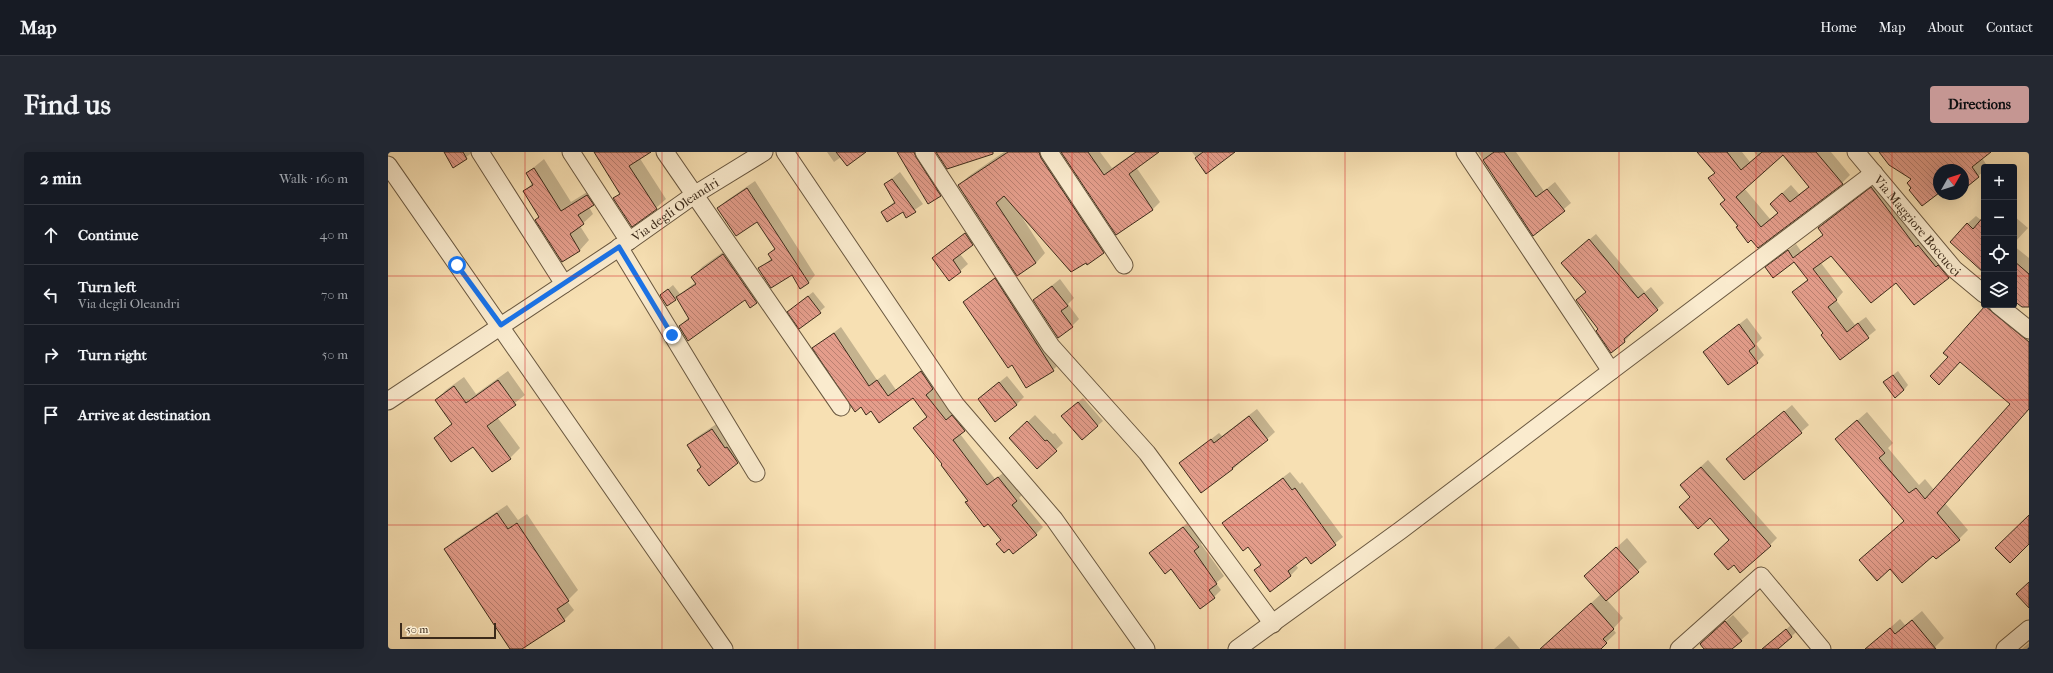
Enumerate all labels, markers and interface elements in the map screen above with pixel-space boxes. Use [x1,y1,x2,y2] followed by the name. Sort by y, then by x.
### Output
[20,17,56,39] text: Map
[1820,19,1857,36] text: Home
[1879,19,1906,36] text: Map
[1928,19,1964,36] text: About
[1986,19,2033,36] text: Contact
[1930,86,2029,123] button: Directions
[24,88,111,121] text: Find us
[1933,164,1969,200] north arrow
[1981,164,2017,308] map controls
[1981,164,2017,200] button: +
[40,168,81,188] text: 2 min
[279,171,348,186] text: Walk · 160 m
[1870,171,1964,279] street label: Via Maggiore Boccucci
[628,174,721,245] street label: Via degli Oleandri
[1981,200,2017,236] button: −
[40,224,62,246] icon: ahead
[78,226,138,244] text: Continue
[320,227,348,242] text: 40 m
[1981,236,2017,272] button: locate
[448,256,466,274] route start
[1981,272,2017,308] button: layers
[78,278,136,296] text: Turn left
[40,284,62,306] icon: left
[321,287,348,302] text: 70 m
[78,296,180,311] text: Via degli Oleandri
[663,326,681,344] route end
[40,344,62,366] icon: right
[78,346,147,364] text: Turn right
[322,347,348,362] text: 50 m
[40,404,62,426] icon: arrive
[78,406,210,424] text: Arrive at destination
[400,621,496,640] scale bar
[406,623,428,636] text: 50 m

